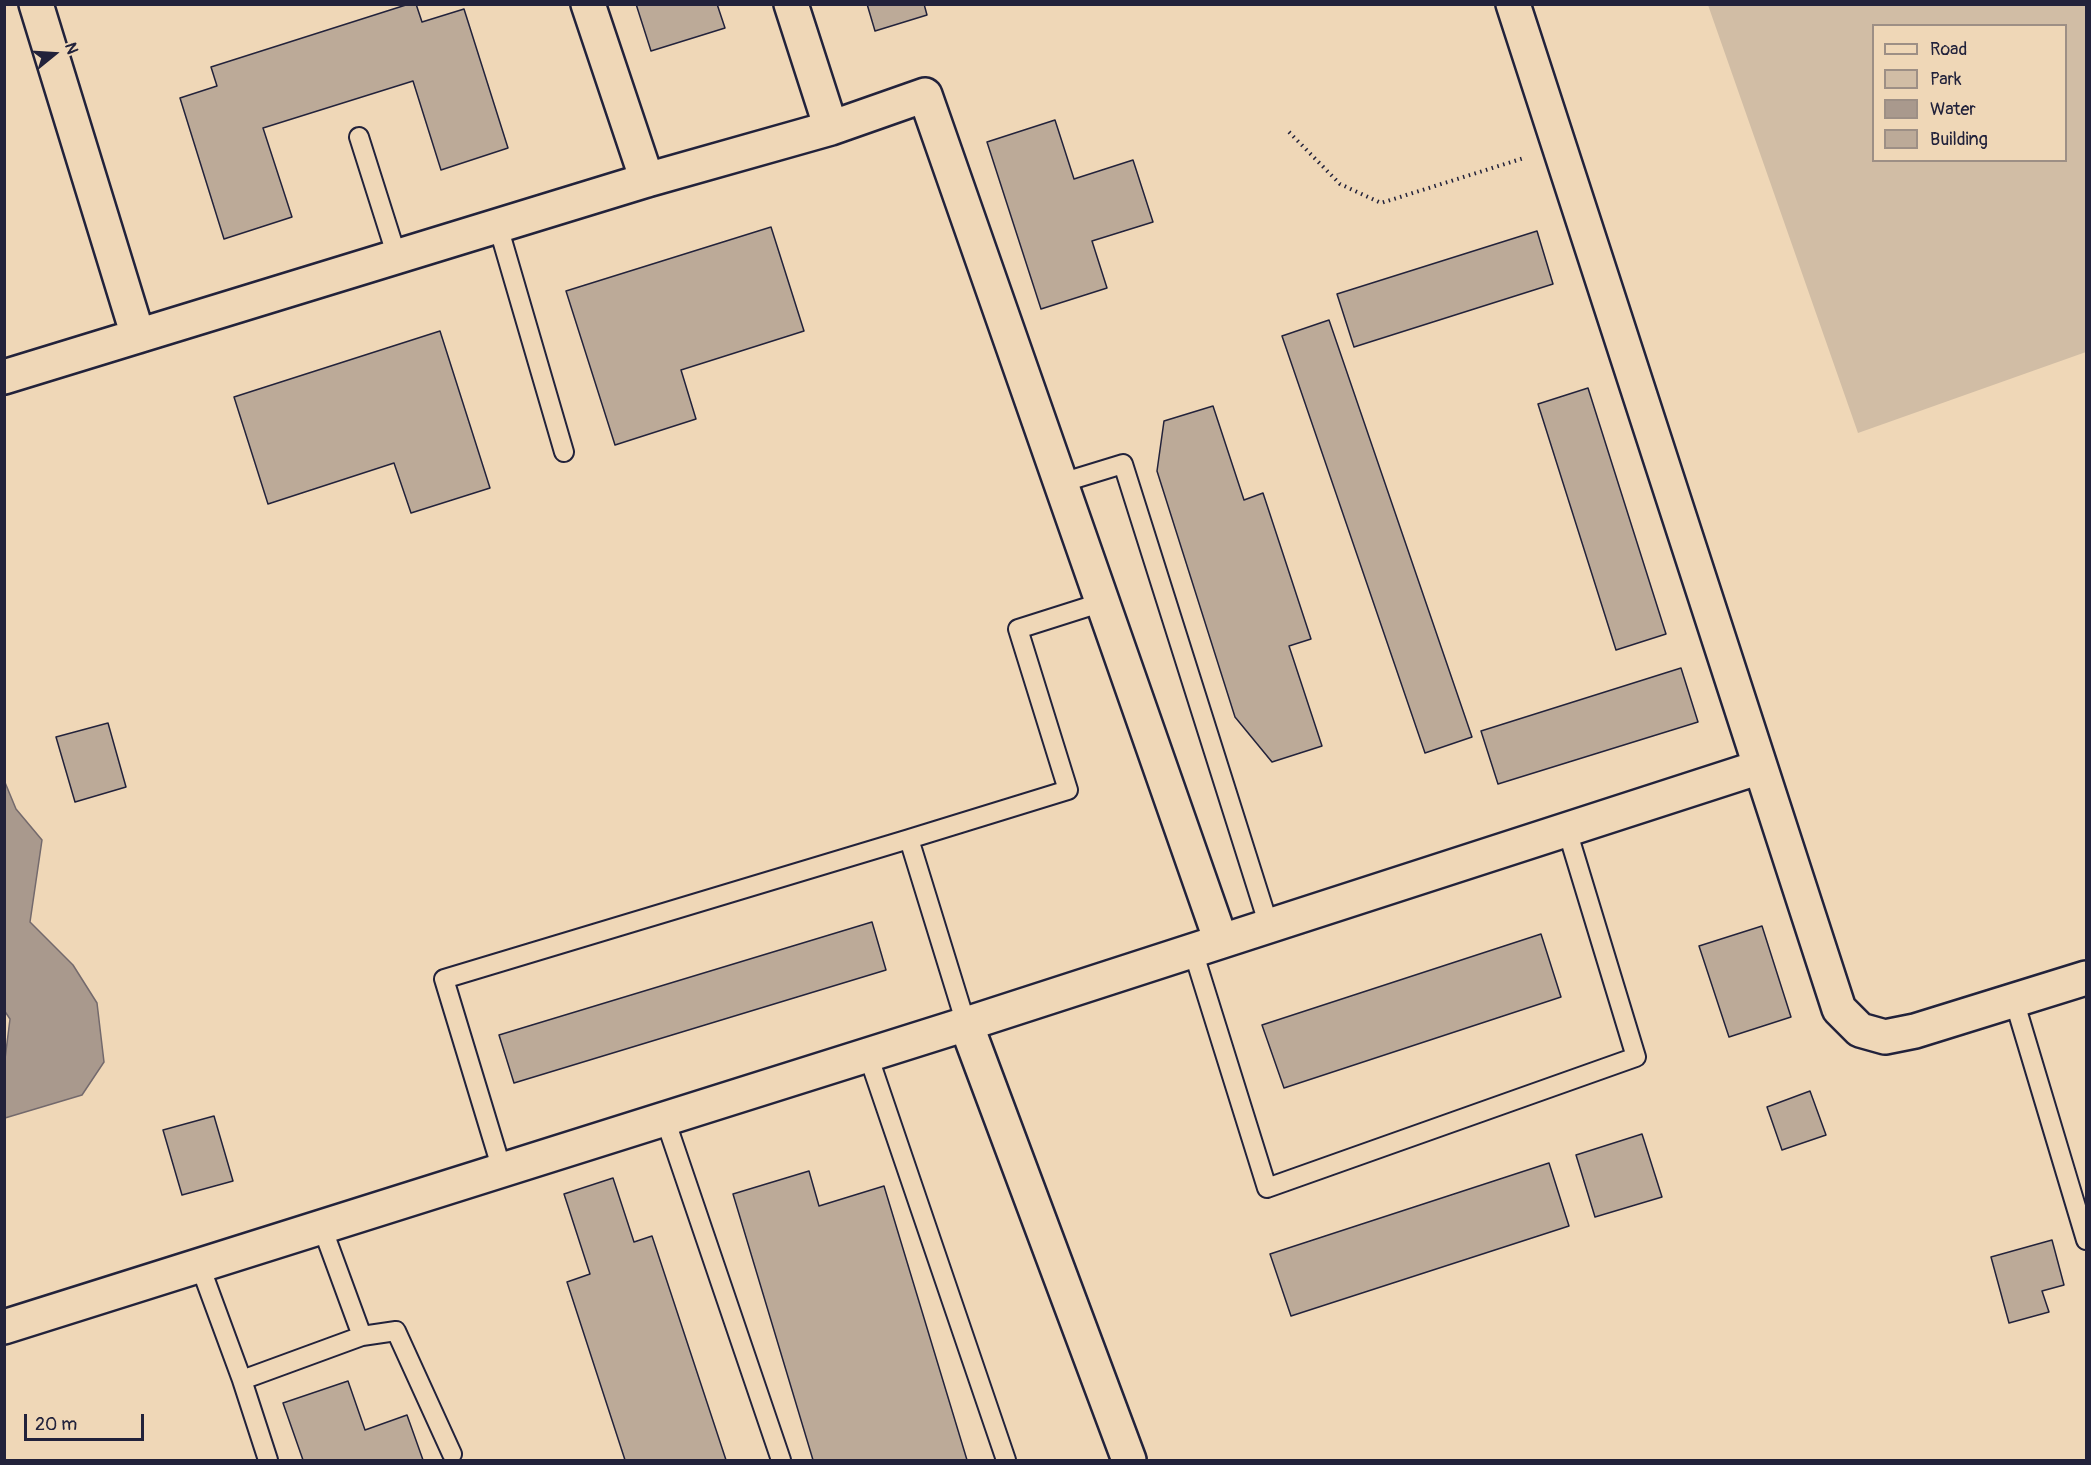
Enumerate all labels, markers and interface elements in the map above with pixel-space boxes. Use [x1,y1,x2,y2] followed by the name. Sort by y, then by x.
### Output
[24,24,84,84] north arrow
[1872,24,2067,162] legend
[1930,38,1967,61] text: Road
[60,40,82,57] text: N
[1930,68,1962,91] text: Park
[1930,98,1976,121] text: Water
[1930,128,1988,151] text: Building
[27,1402,147,1440] scale bar
[35,1413,77,1436] text: 20 m

